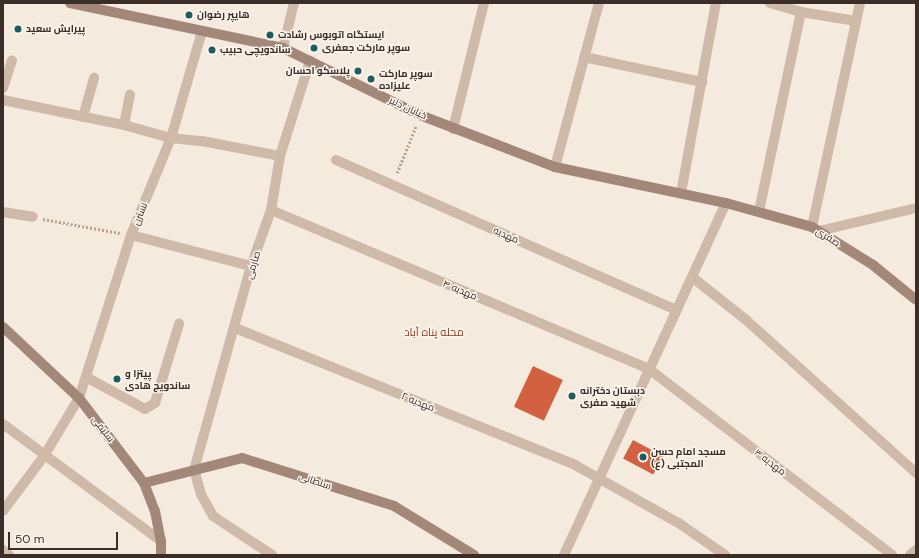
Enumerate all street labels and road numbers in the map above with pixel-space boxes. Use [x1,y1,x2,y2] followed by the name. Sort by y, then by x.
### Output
[387,94,429,122] street label: خیابان دلیر
[130,201,150,227] street label: نسترن
[491,224,521,246] street label: مهدیه
[814,225,842,249] street label: صفری
[243,249,263,281] street label: صارمی
[441,277,479,303] street label: مهدیه ۴
[400,390,436,414] street label: مهدیه ۲
[89,414,117,444] street label: سلیمی
[752,446,788,478] street label: مهدیه ۳
[297,470,333,492] street label: سلطانی

